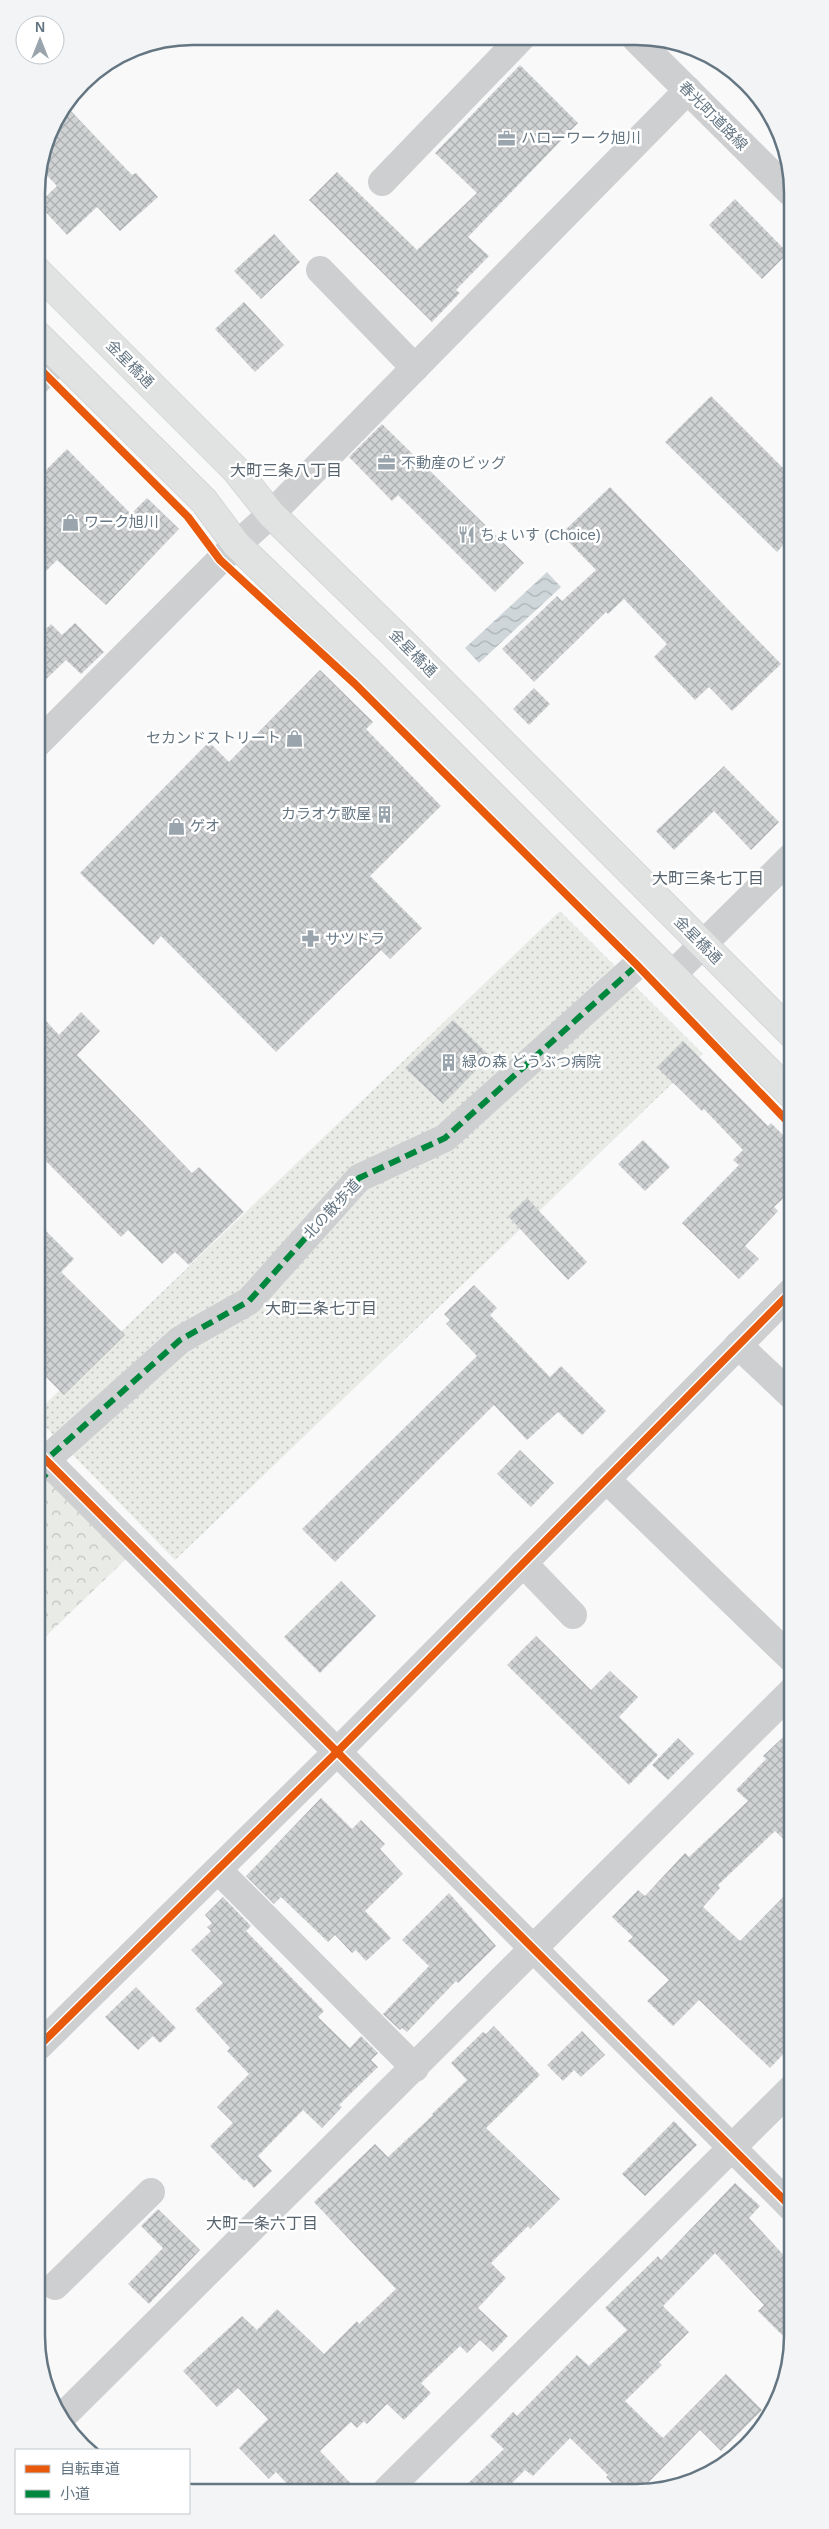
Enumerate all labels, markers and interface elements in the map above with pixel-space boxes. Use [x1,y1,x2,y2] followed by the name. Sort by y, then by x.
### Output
[15,15,65,65] north arrow
[35,19,45,35] text: N
[676,78,751,153] street label: 春光町道路線
[497,128,517,148] office icon: ハローワーク旭川
[521,129,641,146] place label: ハローワーク旭川
[103,336,158,391] street label: 金星橋通
[377,453,397,473] office icon: 不動産のビッグ
[401,454,506,471] place label: 不動産のビッグ
[230,462,342,479] district label: 大町三条八丁目
[60,512,80,532] shop icon: ワーク旭川
[84,513,159,530] place label: ワーク旭川
[456,525,476,545] restaurant icon: ちょいす (Choice)
[480,526,601,543] place label: ちょいす (Choice)
[386,625,441,680] street label: 金星橋通
[285,728,305,748] shop icon: セカンドストリート
[146,729,281,746] place label: セカンドストリート
[375,804,395,824] building icon: カラオケ歌屋
[281,805,371,822] place label: カラオケ歌屋
[166,816,186,836] shop icon: ゲオ
[190,817,220,834] place label: ゲオ
[652,870,764,887] district label: 大町三条七丁目
[671,912,726,967] street label: 金星橋通
[301,929,321,949] pharmacy icon: サツドラ
[325,930,385,947] place label: サツドラ
[438,1052,458,1072] building icon: 緑の森 どうぶつ病院
[462,1053,601,1070] place label: 緑の森 どうぶつ病院
[300,1175,363,1242] street label: 北の散歩道
[265,1300,377,1317] district label: 大町二条七丁目
[206,2215,318,2232] district label: 大町一条六丁目
[15,2449,190,2514] legend
[60,2460,120,2477] text: 自転車道
[60,2485,90,2502] text: 小道

